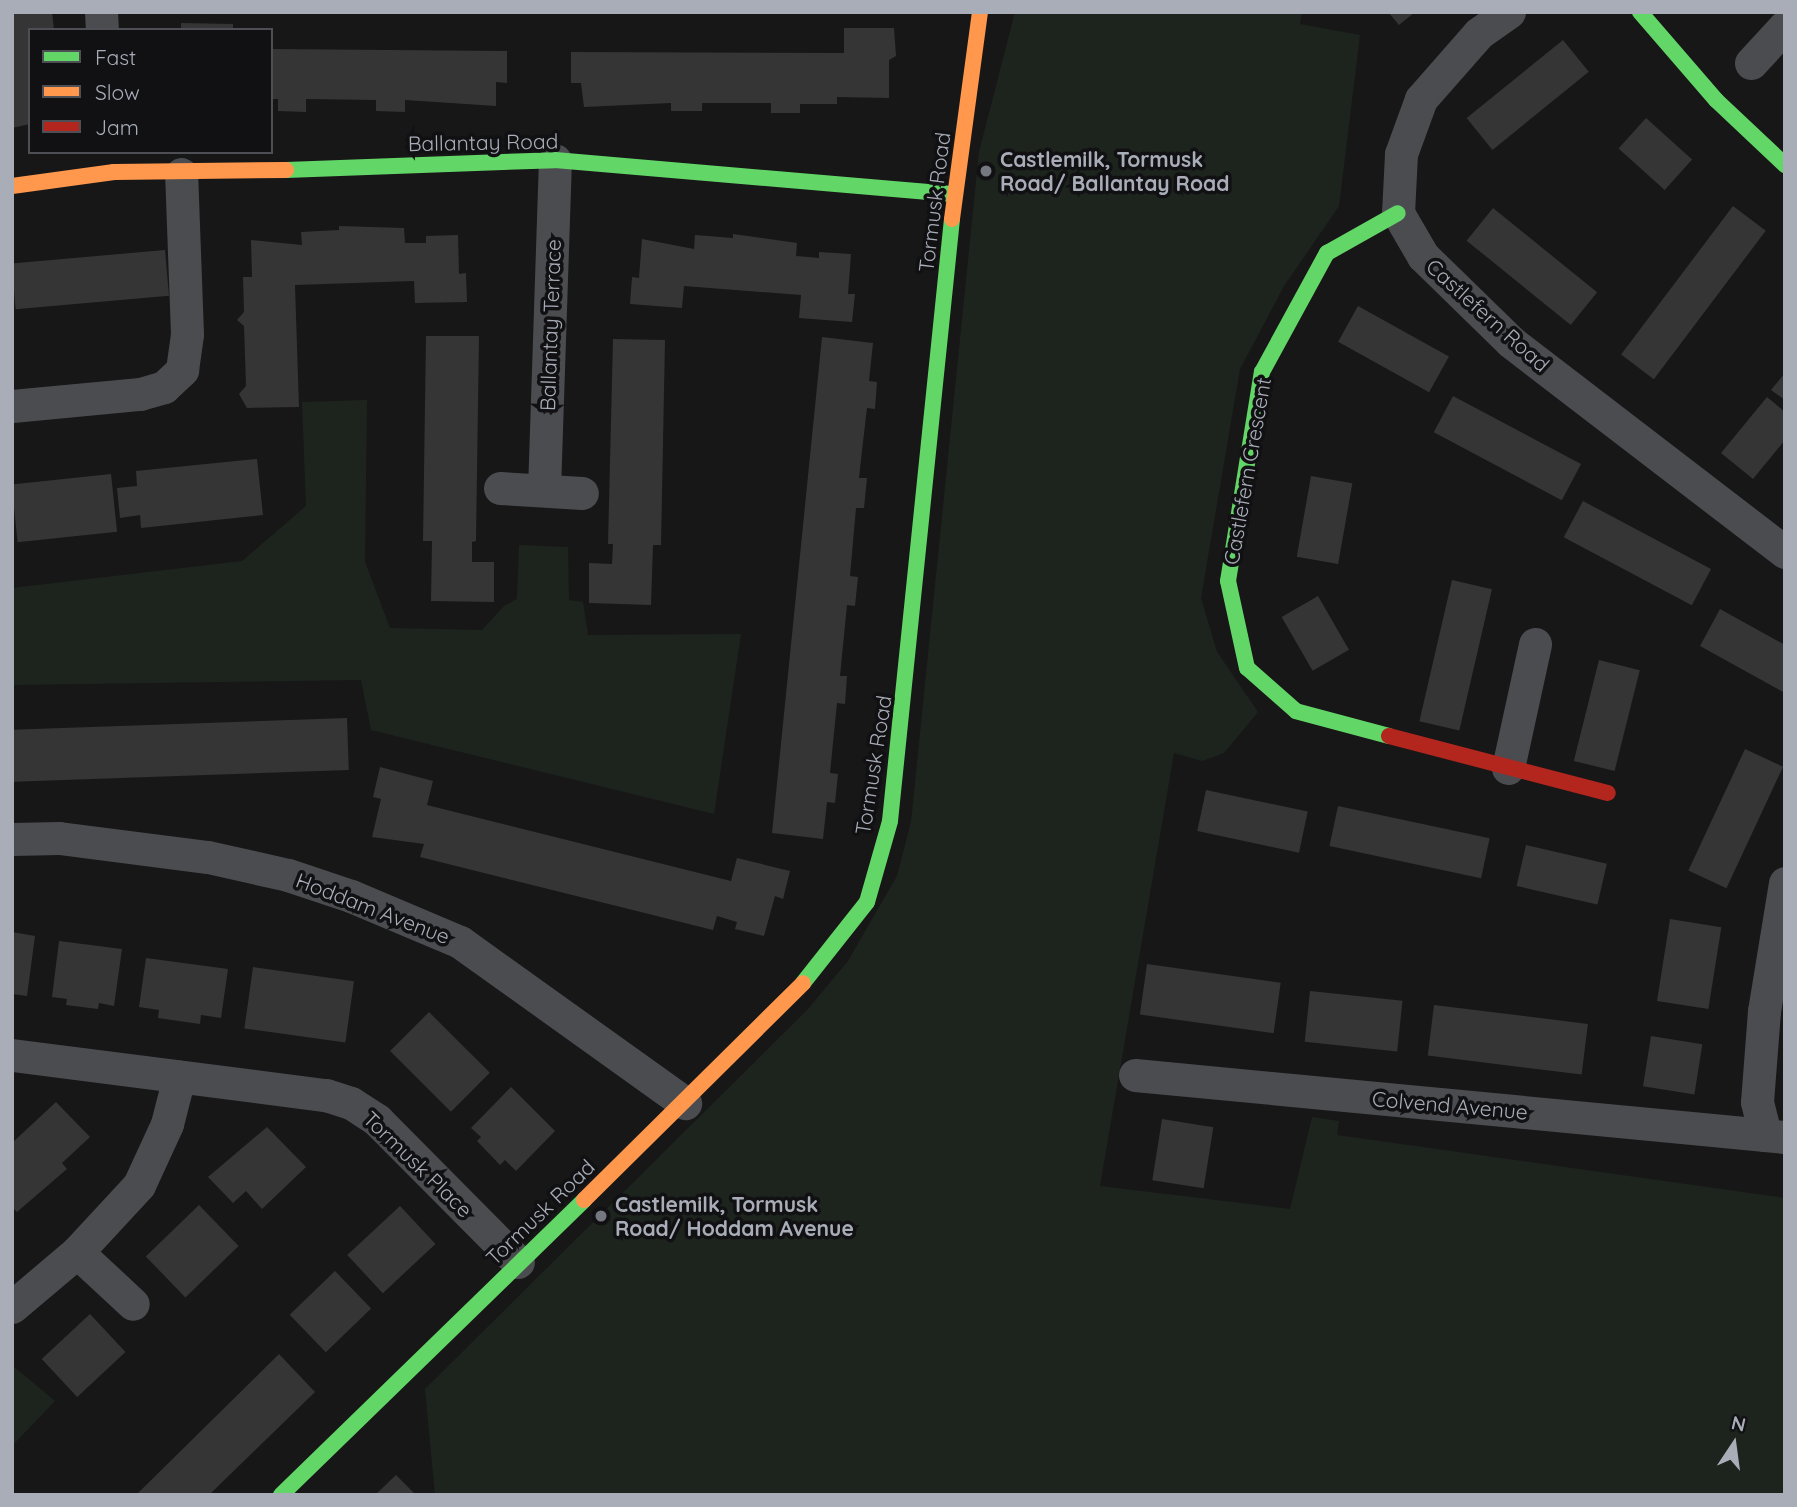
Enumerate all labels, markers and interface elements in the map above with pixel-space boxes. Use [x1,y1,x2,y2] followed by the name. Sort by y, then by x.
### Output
[28,28,273,154] legend
[95,44,136,70] text: Fast
[95,79,140,105] text: Slow
[95,114,139,140] text: Jam
[408,128,558,156] street label: Ballantay Road
[913,131,955,273] street label: Tormusk Road
[1000,146,1229,196] place label: Castlemilk, Tormusk Road/ Ballantay Road
[978,163,994,179] marker: Castlemilk, Tormusk Road/ Ballantay Road
[534,239,566,411] street label: Ballantay Terrace
[1421,253,1555,377] street label: Castlefern Road
[1218,375,1276,567] street label: Castlefern Crescent
[850,693,896,837] street label: Tormusk Road
[293,867,453,949] street label: Hoddam Avenue
[1371,1086,1529,1124] street label: Colvend Avenue
[358,1106,478,1222] street label: Tormusk Place
[481,1154,599,1270] street label: Tormusk Road
[615,1191,854,1241] place label: Castlemilk, Tormusk Road/ Hoddam Avenue
[593,1208,609,1224] marker: Castlemilk, Tormusk Road/ Hoddam Avenue
[1699,1409,1769,1479] north arrow
[1729,1410,1748,1437] text: N

